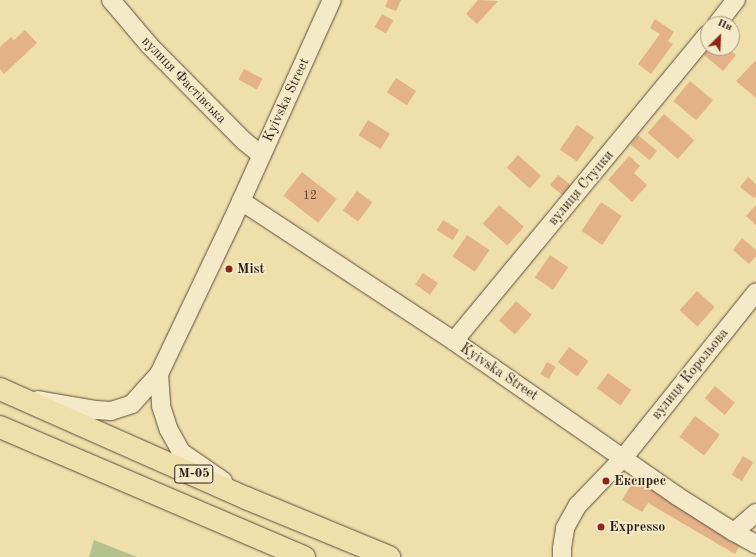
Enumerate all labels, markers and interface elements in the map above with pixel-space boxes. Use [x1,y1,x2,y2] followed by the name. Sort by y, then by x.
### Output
[700,16,740,56] north arrow
[716,17,734,34] text: Пн
[138,33,230,127] street label: вулиця Фастівська
[259,55,313,145] street label: Kyivska Street
[545,147,617,229] street label: вулиця Ступки
[303,190,317,204] house number: 12
[237,261,265,277] place label: Mist
[224,264,234,274] marker: Mist
[648,325,732,423] street label: вулиця Корольова
[457,340,541,404] street label: Kyivska Street
[174,463,214,485] road number: М-05
[614,473,666,489] place label: Експрес
[601,476,611,486] marker: Експрес
[609,519,665,535] place label: Expresso
[596,522,606,532] marker: Expresso

